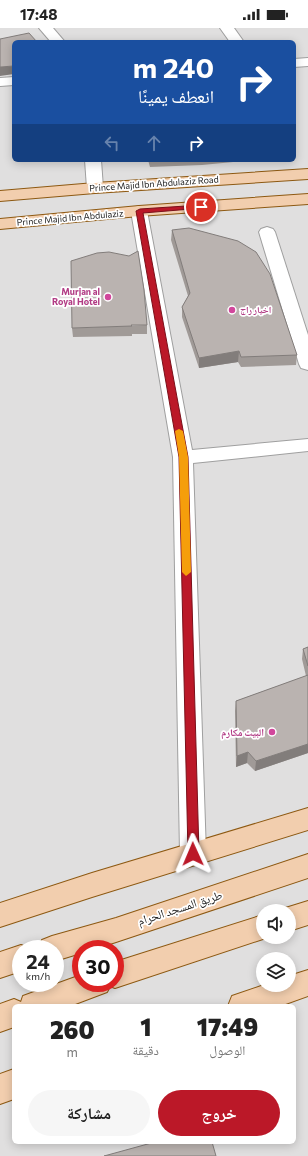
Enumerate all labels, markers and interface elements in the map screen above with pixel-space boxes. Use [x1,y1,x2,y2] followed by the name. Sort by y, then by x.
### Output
[20,5,57,23] text: 17:48
[133,50,214,84] text: 240 m
[228,56,280,108] icon: right
[138,85,214,107] text: انعطف يمينًا
[101,132,123,154] icon: left
[143,132,165,154] icon: ahead
[185,132,207,154] icon: right
[89,173,219,194] street label: Prince Majid Ibn Abdulaziz Road
[184,190,218,224] pin
[190,196,212,218] icon: arrive
[16,207,124,228] street label: Prince Majid Ibn Abdulaziz
[52,286,100,307] place label: Murjan al Royal Hotel
[103,292,113,302] marker: Murjan al Royal Hotel
[240,304,272,316] place label: اخيار راج
[227,305,237,315] marker: اخيار راج
[221,726,264,739] place label: البيت مكارم
[267,727,277,737] marker: البيت مكارم
[172,833,214,875] position arrow
[136,887,224,929] street label: طريق المسجد الحرام
[256,904,296,992] map controls
[256,904,296,944] button: sound
[72,940,124,992] speed limit sign: 30
[26,949,50,973] text: 24
[256,952,296,992] button: layers
[26,970,50,982] text: km/h
[140,1012,151,1041] text: 1
[197,1012,258,1041] text: 17:49
[50,1015,95,1044] text: 260
[133,1042,159,1058] text: دقيقة
[209,1042,245,1058] text: الوصول
[67,1044,78,1060] text: m
[28,1090,150,1136] button: مشاركة
[158,1090,280,1136] button: خروج

